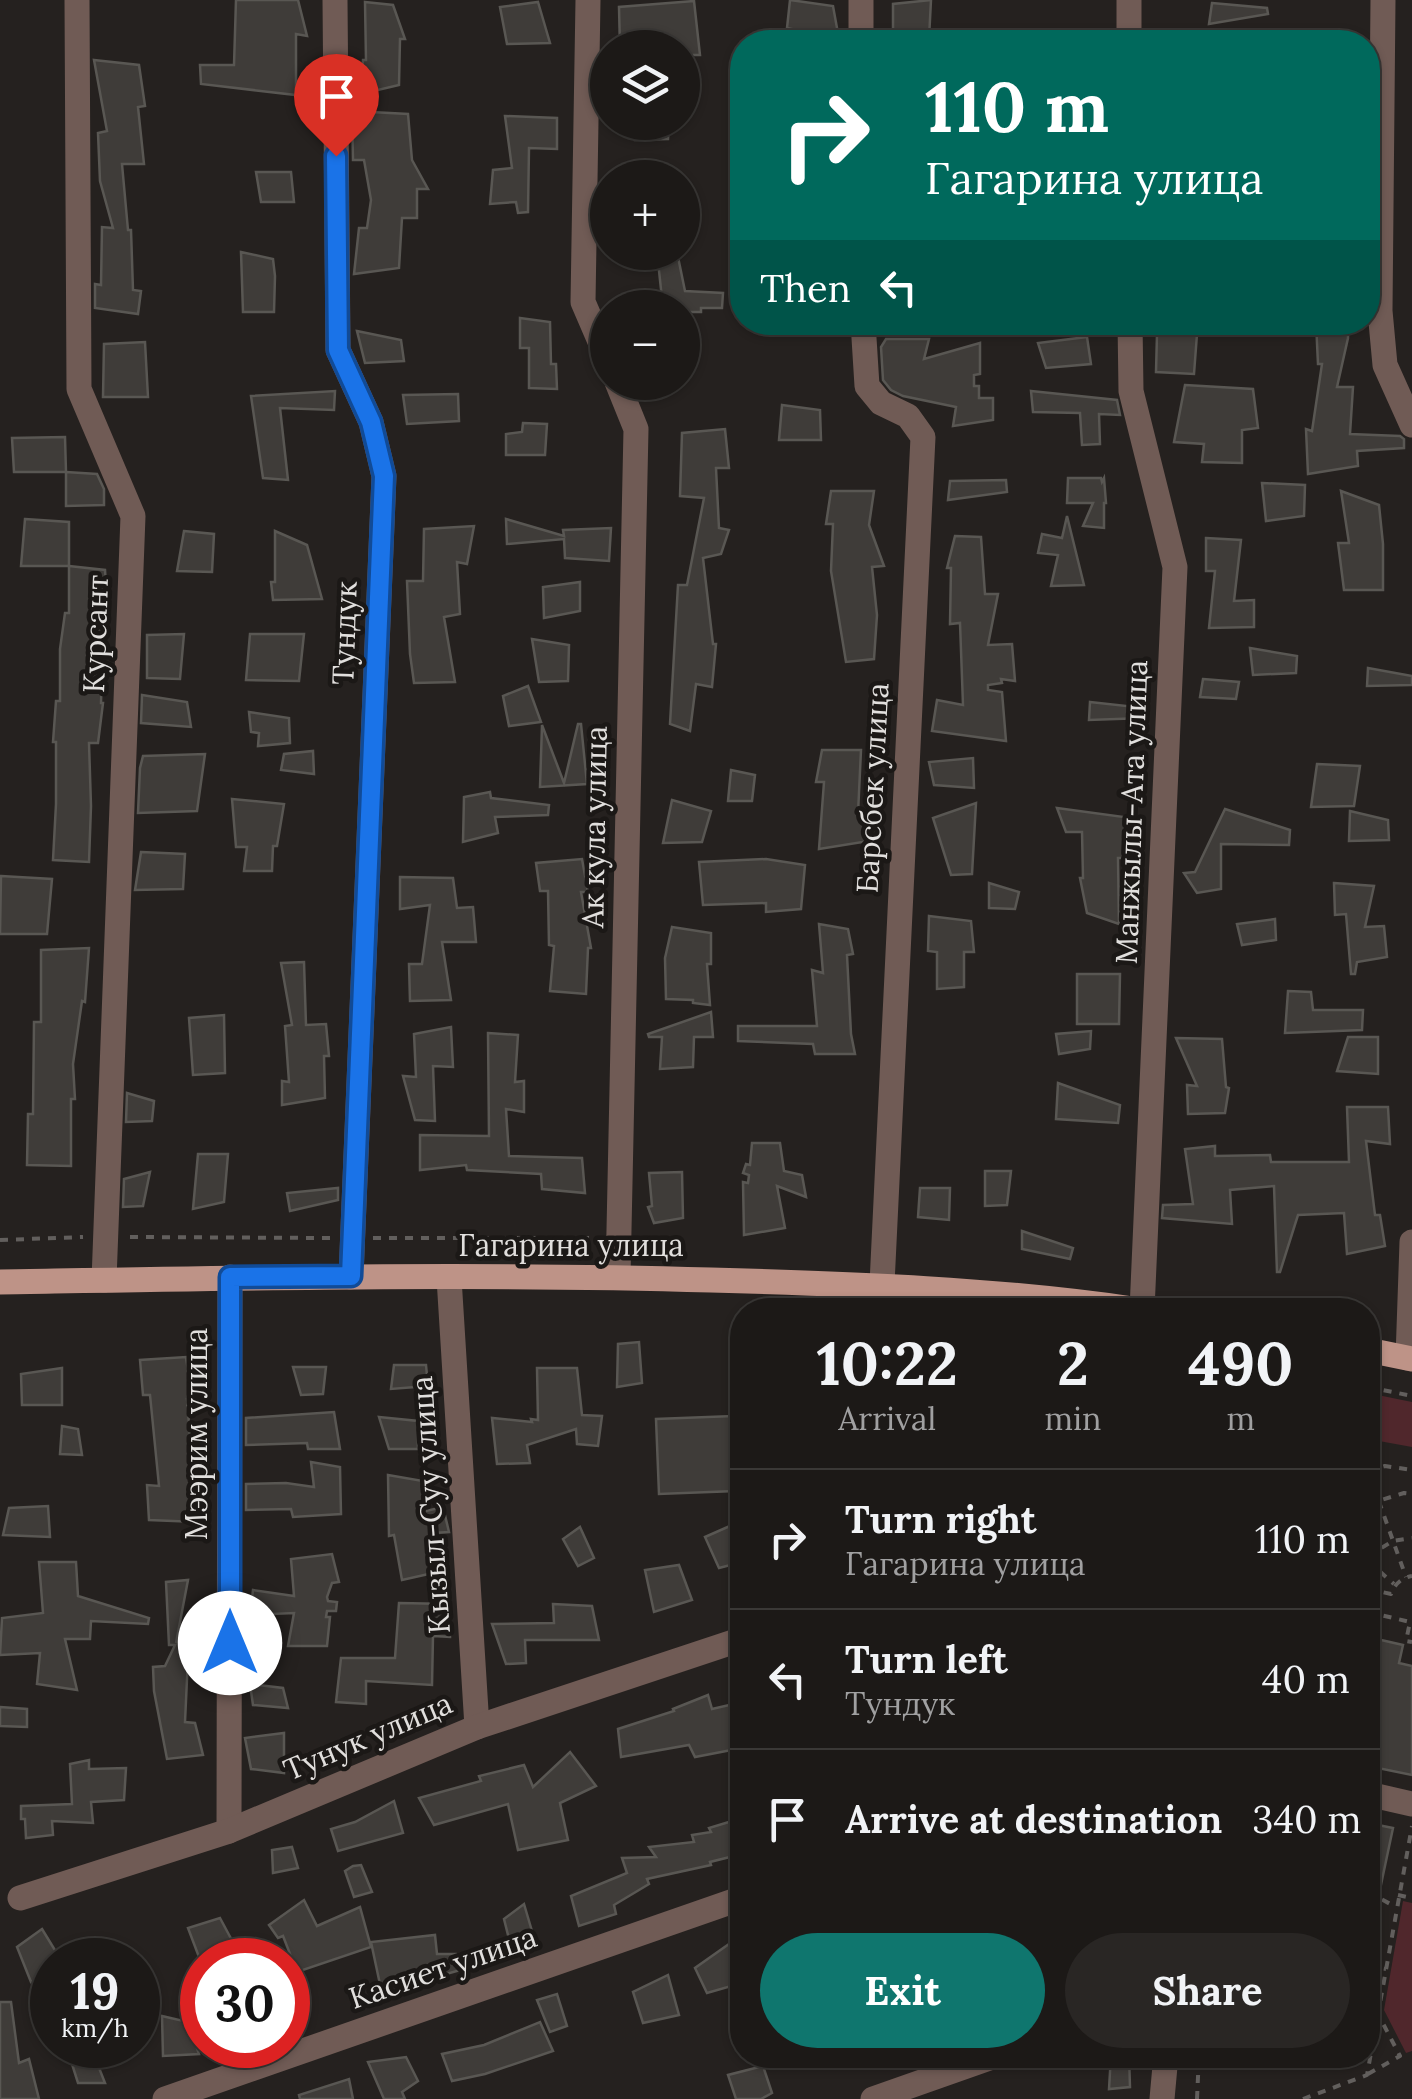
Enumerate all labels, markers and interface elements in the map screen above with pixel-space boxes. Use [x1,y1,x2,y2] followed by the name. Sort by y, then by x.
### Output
[590,30,700,400] map controls
[590,30,700,140] button: layers
[294,54,379,157] pin
[925,62,1109,151] text: 110 m
[309,69,364,124] icon: arrive
[760,70,890,200] icon: right
[925,149,1263,206] text: Гагарина улица
[590,160,700,270] button: +
[871,260,926,315] icon: left
[760,264,851,312] text: Then
[590,290,700,400] button: −
[74,574,117,694] street label: Курсант
[323,581,366,685] street label: Тундук
[1107,659,1156,965] street label: Манжылы-Ата улица
[848,682,897,894] street label: Барсбек улица
[573,726,616,929] street label: Ак кула улица
[458,1226,684,1265] street label: Гагарина улица
[816,1325,958,1401] text: 10:22
[1057,1325,1089,1401] text: 2
[1188,1325,1294,1401] text: 490
[177,1328,216,1540] street label: Мээрим улица
[402,1375,459,1635] street label: Кызыл-Суу улица
[838,1398,936,1439] text: Arrival
[1044,1398,1101,1439] text: min
[1226,1398,1255,1439] text: m
[845,1495,1036,1543] text: Turn right
[760,1512,815,1567] icon: right
[1255,1515,1350,1563] text: 110 m
[845,1543,1086,1584] text: Гагарина улица
[178,1591,282,1695] position arrow
[845,1635,1008,1683] text: Turn left
[760,1652,815,1707] icon: left
[1262,1655,1350,1703] text: 40 m
[278,1683,458,1790] street label: Тунук улица
[845,1683,955,1724] text: Тундук
[760,1792,815,1847] icon: arrive
[845,1795,1222,1843] text: Arrive at destination
[1252,1795,1362,1843] text: 340 m
[344,1917,542,2018] street label: Касиет улица
[760,1933,1045,2048] button: Exit
[1065,1933,1350,2048] button: Share
[180,1938,310,2068] speed limit sign: 30
[70,1959,120,2023] text: 19
[61,2012,129,2044] text: km/h

